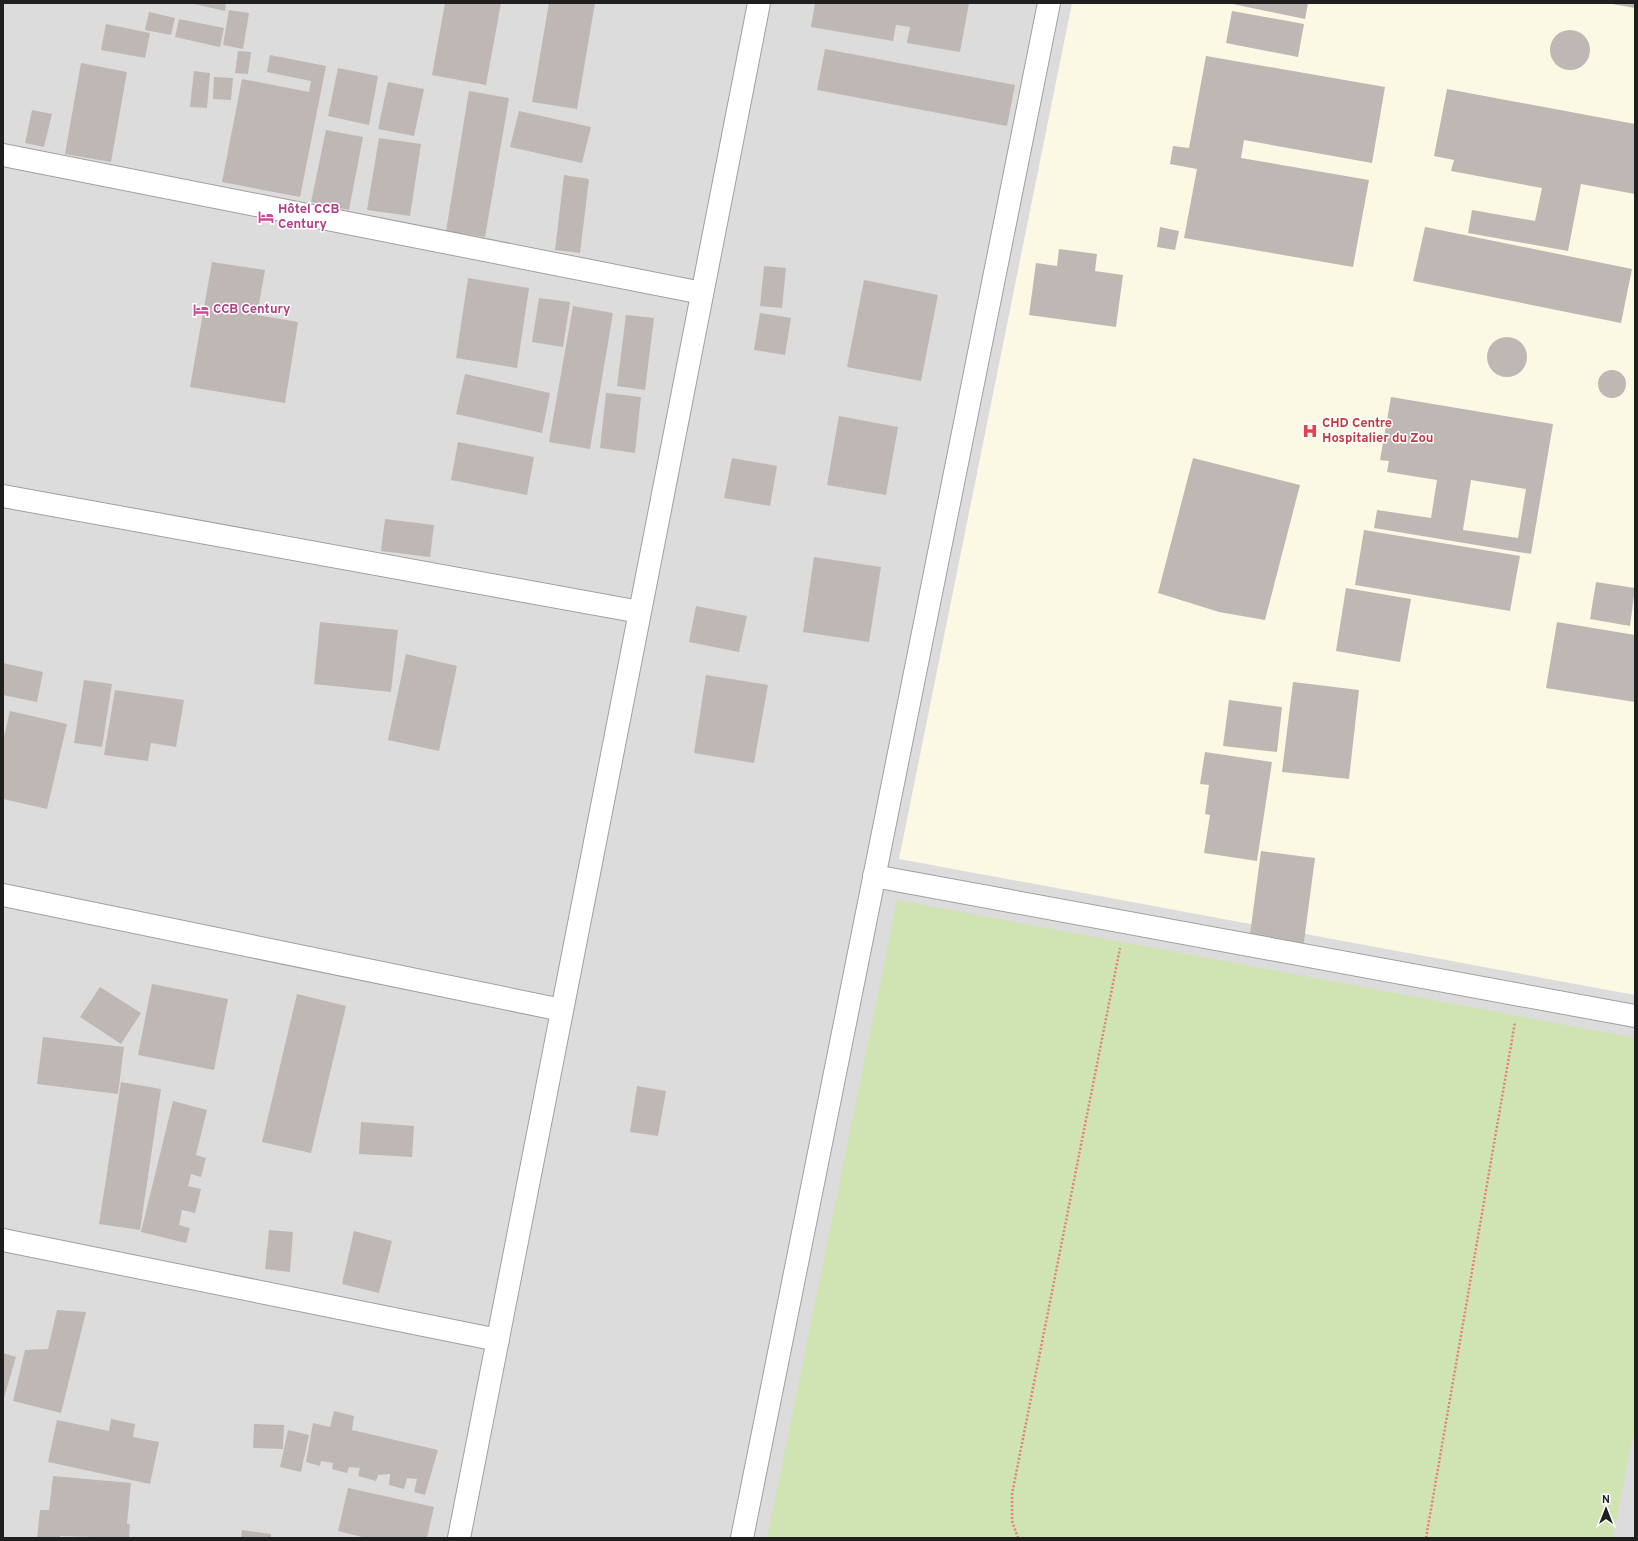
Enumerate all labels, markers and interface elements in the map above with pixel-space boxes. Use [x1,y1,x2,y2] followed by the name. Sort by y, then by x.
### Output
[278,202,339,233] place label: Hôtel CCB Century
[257,208,275,226] hotel icon: Hôtel CCB Century
[192,301,210,319] hotel icon: CCB Century
[213,302,291,318] place label: CCB Century
[1322,416,1433,447] place label: CHD Centre Hospitalier du Zou
[1301,422,1319,440] hospital icon: CHD Centre Hospitalier du Zou
[1586,1489,1626,1529] north arrow
[1602,1493,1610,1507] text: N

